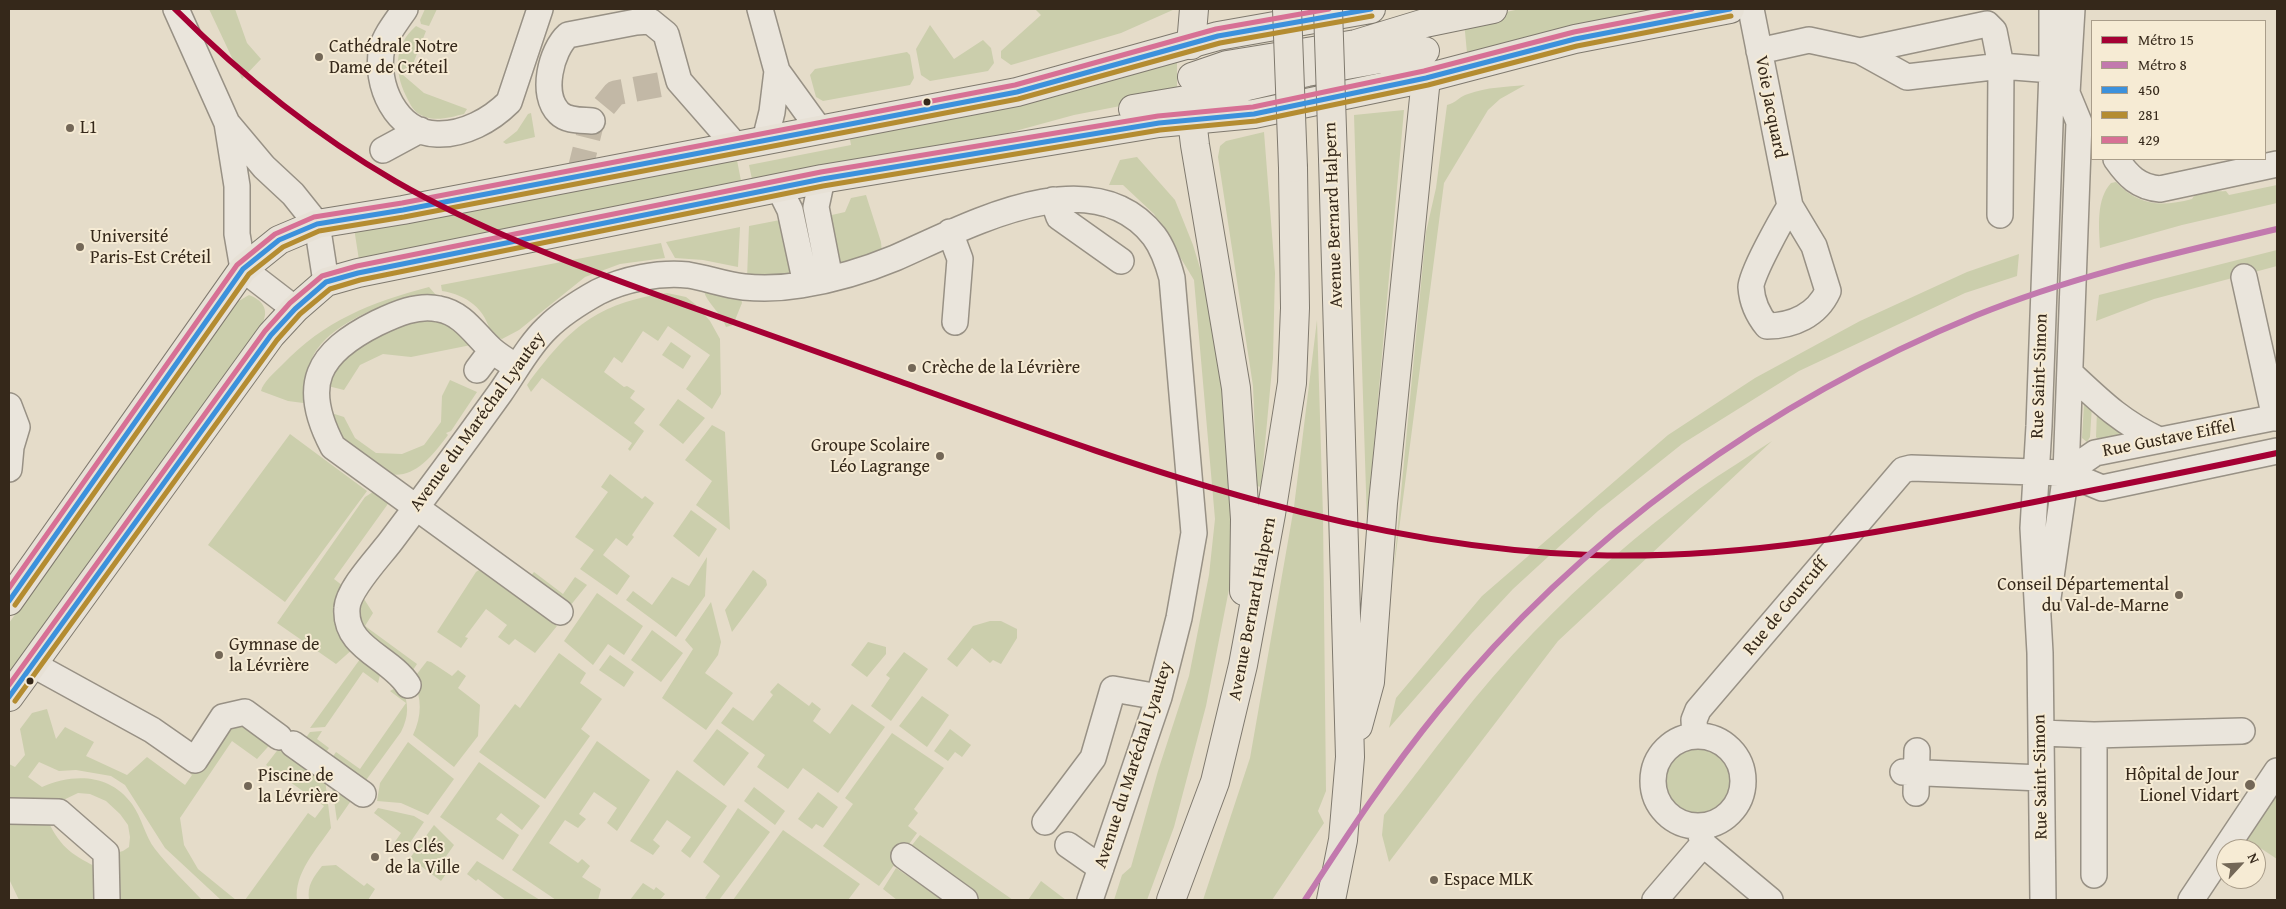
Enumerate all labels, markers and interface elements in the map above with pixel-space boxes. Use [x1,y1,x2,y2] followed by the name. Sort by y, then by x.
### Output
[2091,20,2266,160] legend
[2138,29,2194,50] text: Métro 15
[329,36,458,78] place label: Cathédrale Notre Dame de Créteil
[313,51,325,63] marker: Cathédrale Notre Dame de Créteil
[1749,54,1791,160] street label: Voie Jacquard
[2138,54,2187,75] text: Métro 8
[2138,79,2160,100] text: 450
[922,97,932,107] unlabelled marker
[2138,104,2160,125] text: 281
[80,117,97,139] place label: L1
[64,122,76,134] marker: L1
[1320,122,1348,308] street label: Avenue Bernard Halpern
[2138,129,2160,150] text: 429
[90,226,211,268] place label: Université Paris-Est Créteil
[74,241,86,253] marker: Université Paris-Est Créteil
[2027,313,2053,439] street label: Rue Saint-Simon
[406,328,550,516] street label: Avenue du Maréchal Lyautey
[922,357,1080,379] place label: Crèche de la Lévrière
[906,362,918,374] marker: Crèche de la Lévrière
[2101,416,2237,462] street label: Rue Gustave Eiffel
[811,435,930,478] place label: Groupe Scolaire Léo Lagrange
[934,450,946,462] marker: Groupe Scolaire Léo Lagrange
[1225,516,1281,702] street label: Avenue Bernard Halpern
[1739,554,1833,660] street label: Rue de Gourcuff
[1997,574,2169,616] place label: Conseil Départemental du Val-de-Marne
[2173,589,2185,601] marker: Conseil Départemental du Val-de-Marne
[229,634,320,676] place label: Gymnase de la Lévrière
[213,649,225,661] marker: Gymnase de la Lévrière
[1090,659,1178,871] street label: Avenue du Maréchal Lyautey
[25,676,35,686] unlabelled marker
[2029,714,2053,840] street label: Rue Saint-Simon
[2125,764,2239,806] place label: Hôpital de Jour Lionel Vidart
[258,765,338,808] place label: Piscine de la Lévrière
[2243,778,2257,792] marker: Hôpital de Jour Lionel Vidart
[242,780,254,792] marker: Piscine de la Lévrière
[385,836,460,879] place label: Les Clés de la Ville
[2216,839,2266,889] north arrow
[2243,850,2265,867] text: N
[369,851,381,863] marker: Les Clés de la Ville
[1444,869,1533,891] place label: Espace MLK
[1428,874,1440,886] marker: Espace MLK

